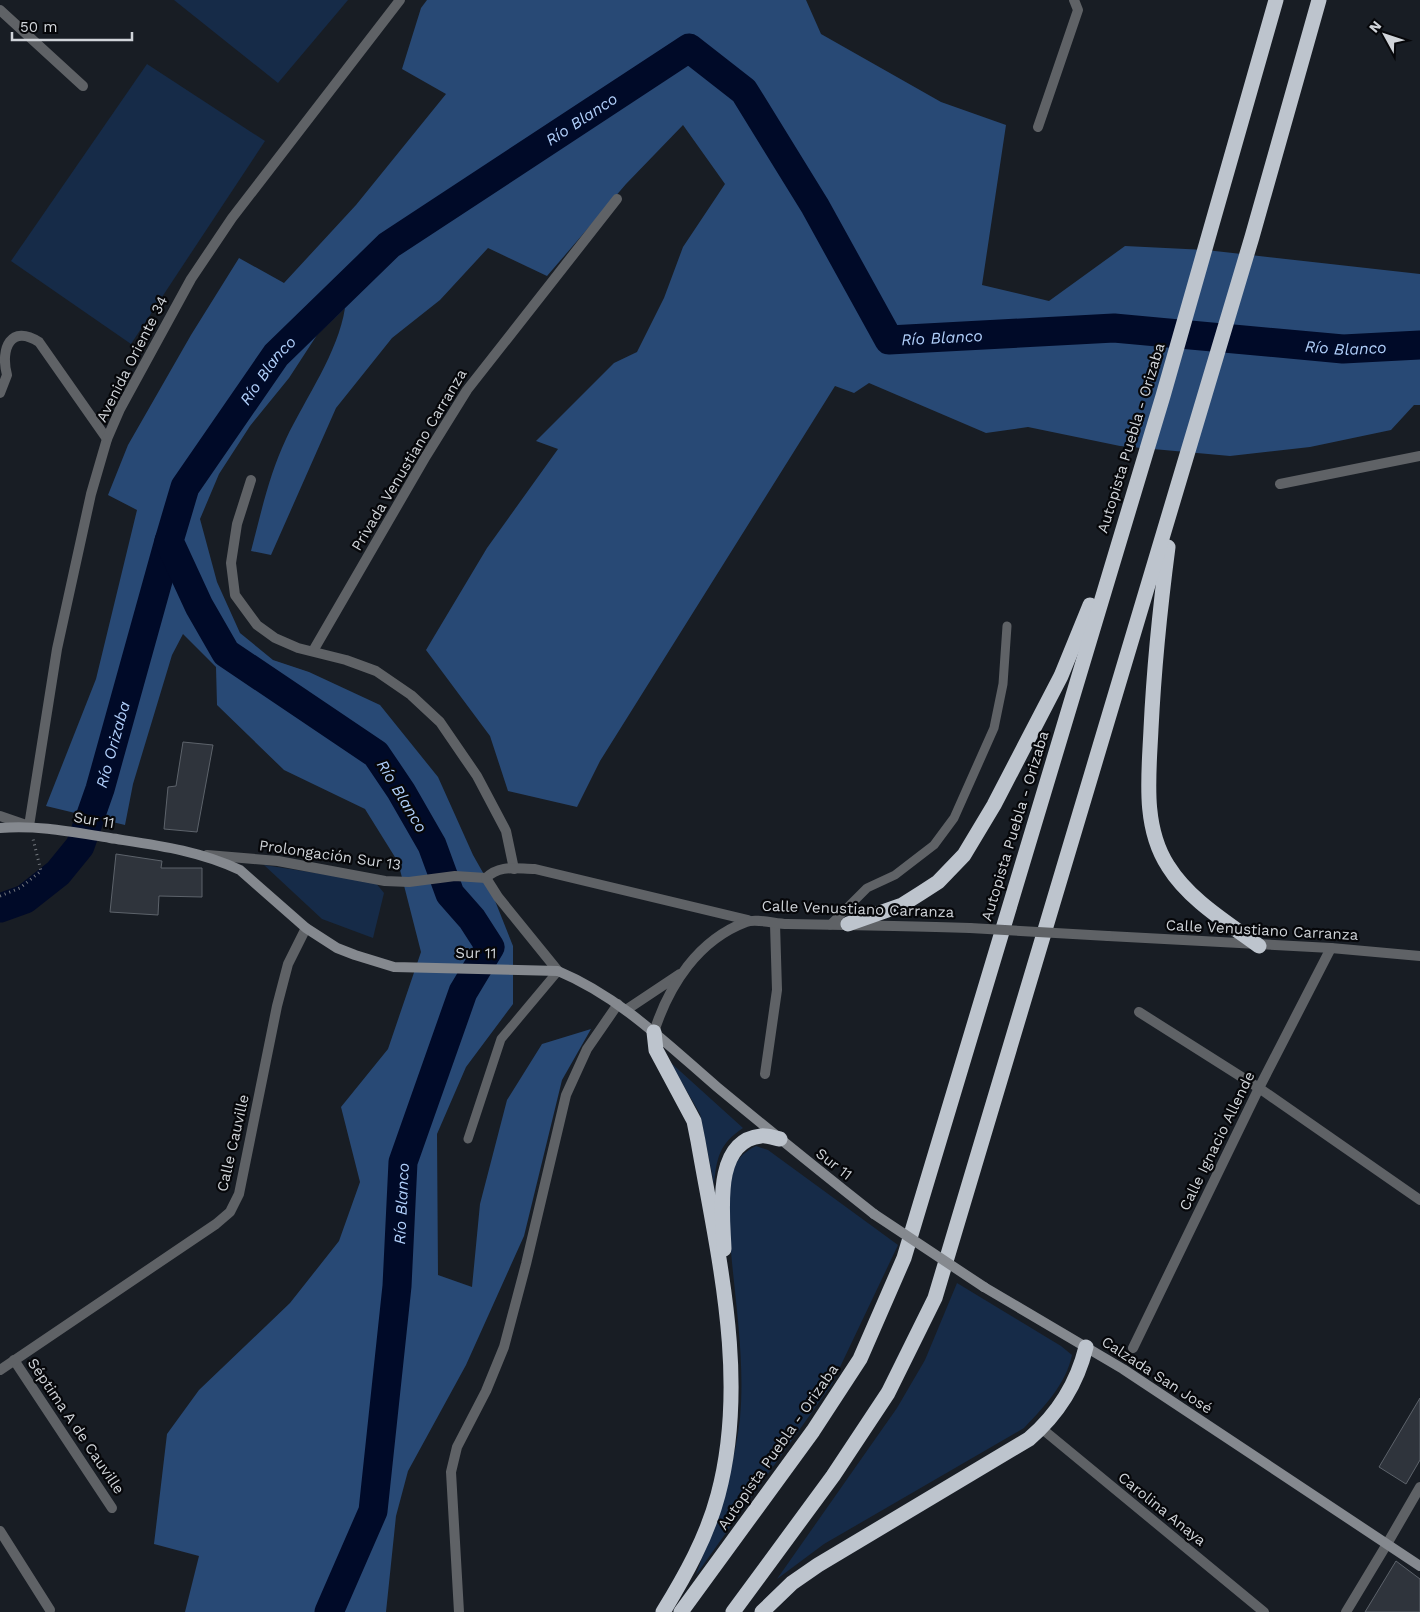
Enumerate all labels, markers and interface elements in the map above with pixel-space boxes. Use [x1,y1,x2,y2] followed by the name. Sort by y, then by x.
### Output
[12,10,132,42] scale bar
[1360,10,1410,60] north arrow
[20,18,57,36] text: 50 m
[1366,18,1385,36] text: N
[542,88,621,149] water label: Río Blanco
[92,293,172,425] street label: Avenida Oriente 34
[901,326,983,349] water label: Río Blanco
[235,332,299,408] water label: Río Blanco
[1304,336,1387,359] water label: Río Blanco
[1093,340,1169,535] street label: Autopista Puebla - Orizaba
[347,365,471,554] street label: Privada Venustiano Carranza
[91,699,133,790] water label: Río Orizaba
[977,728,1053,923] street label: Autopista Puebla - Orizaba
[373,756,431,836] water label: Río Blanco
[72,808,116,832] street label: Sur 11
[258,836,402,874] street label: Prolongación Sur 13
[761,897,955,921] street label: Calle Venustiano Carranza
[1165,916,1359,944] street label: Calle Venustiano Carranza
[455,944,497,962] street label: Sur 11
[1175,1068,1259,1214] street label: Calle Ignacio Allende
[213,1093,253,1193] street label: Calle Cauville
[812,1144,856,1184] street label: Sur 11
[390,1162,412,1245] water label: Río Blanco
[1098,1332,1216,1418] street label: Calzada San José
[24,1355,128,1497] street label: Séptima A de Cauville
[714,1360,842,1533] street label: Autopista Puebla - Orizaba
[1115,1468,1210,1550] street label: Carolina Anaya

